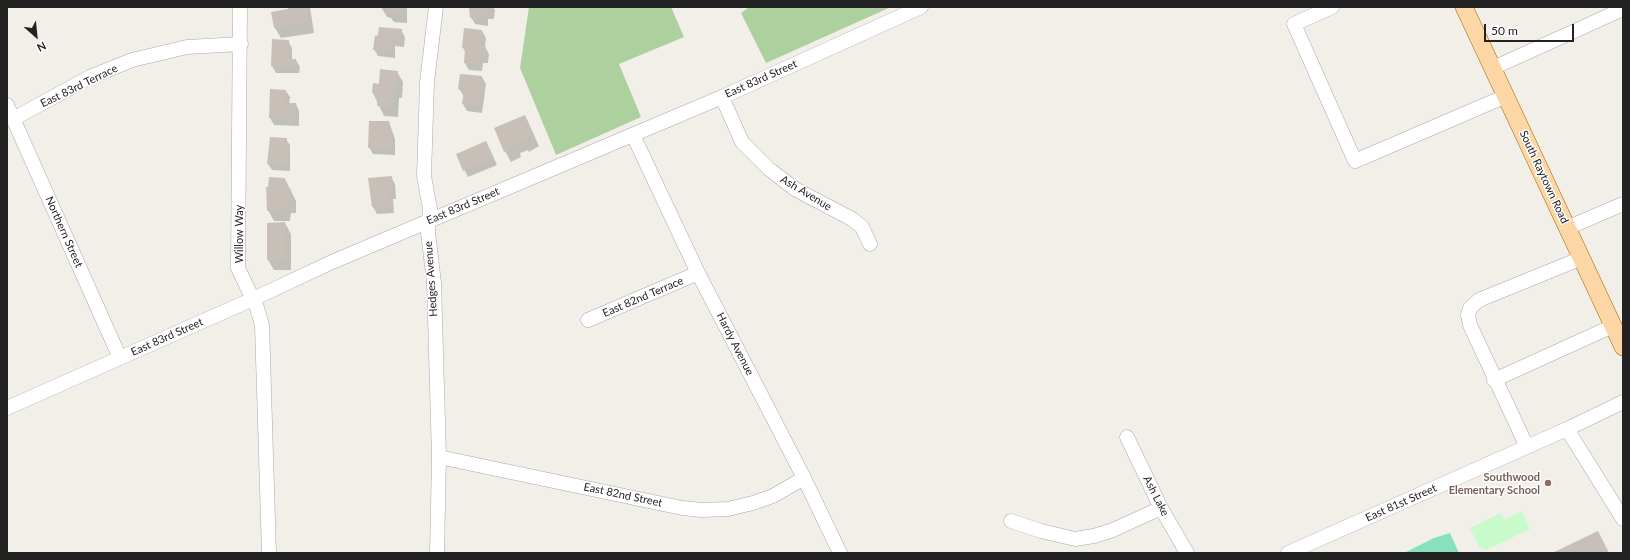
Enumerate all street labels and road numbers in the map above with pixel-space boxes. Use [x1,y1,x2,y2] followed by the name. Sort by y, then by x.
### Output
[723,57,799,101] street label: East 83rd Street
[38,62,120,110] street label: East 83rd Terrace
[1517,128,1571,226] street label: South Raytown Road
[778,173,834,213] street label: Ash Avenue
[425,185,501,227] street label: East 83rd Street
[42,194,86,270] street label: Northern Street
[232,205,246,263] street label: Willow Way
[422,241,440,317] street label: Hedges Avenue
[601,274,685,320] street label: East 82nd Terrace
[714,310,756,378] street label: Hardy Avenue
[129,315,205,359] street label: East 83rd Street
[1140,474,1172,518] street label: Ash Lake
[582,480,664,510] street label: East 82nd Street
[1363,481,1439,525] street label: East 81st Street

